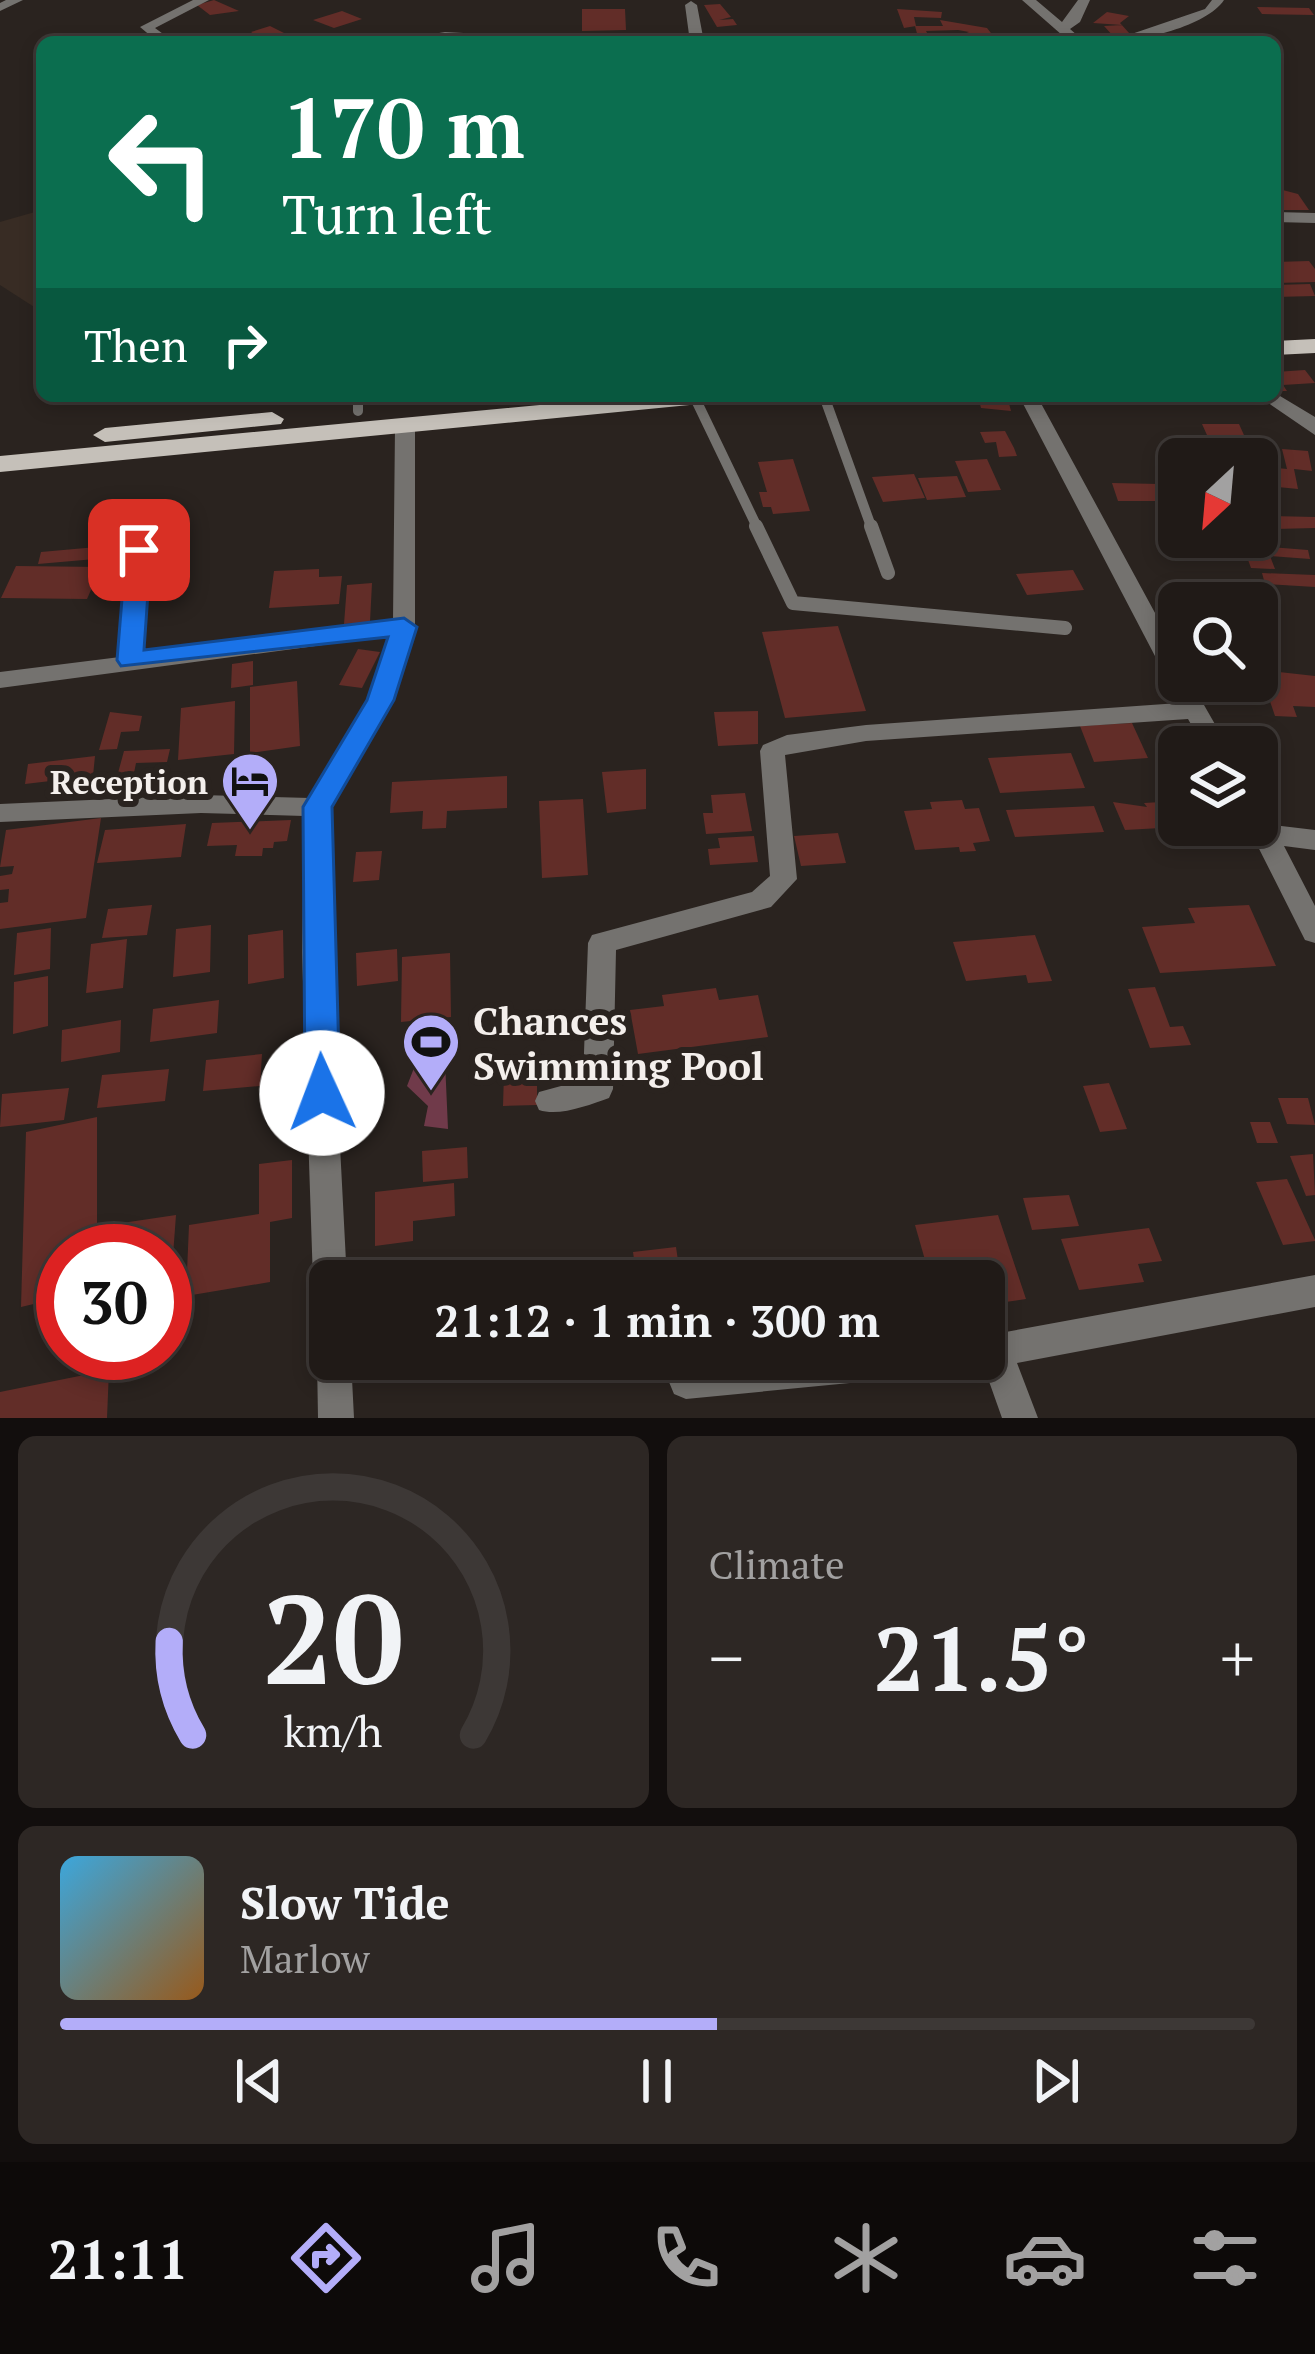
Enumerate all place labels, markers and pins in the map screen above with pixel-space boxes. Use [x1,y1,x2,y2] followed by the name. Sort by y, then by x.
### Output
[88,499,190,601] pin
[219,750,281,832] hotel icon: Reception
[50,760,208,803] place label: Reception
[473,994,764,1091] place label: Chances Swimming Pool
[400,1011,462,1093] sports icon: Chances Swimming Pool

